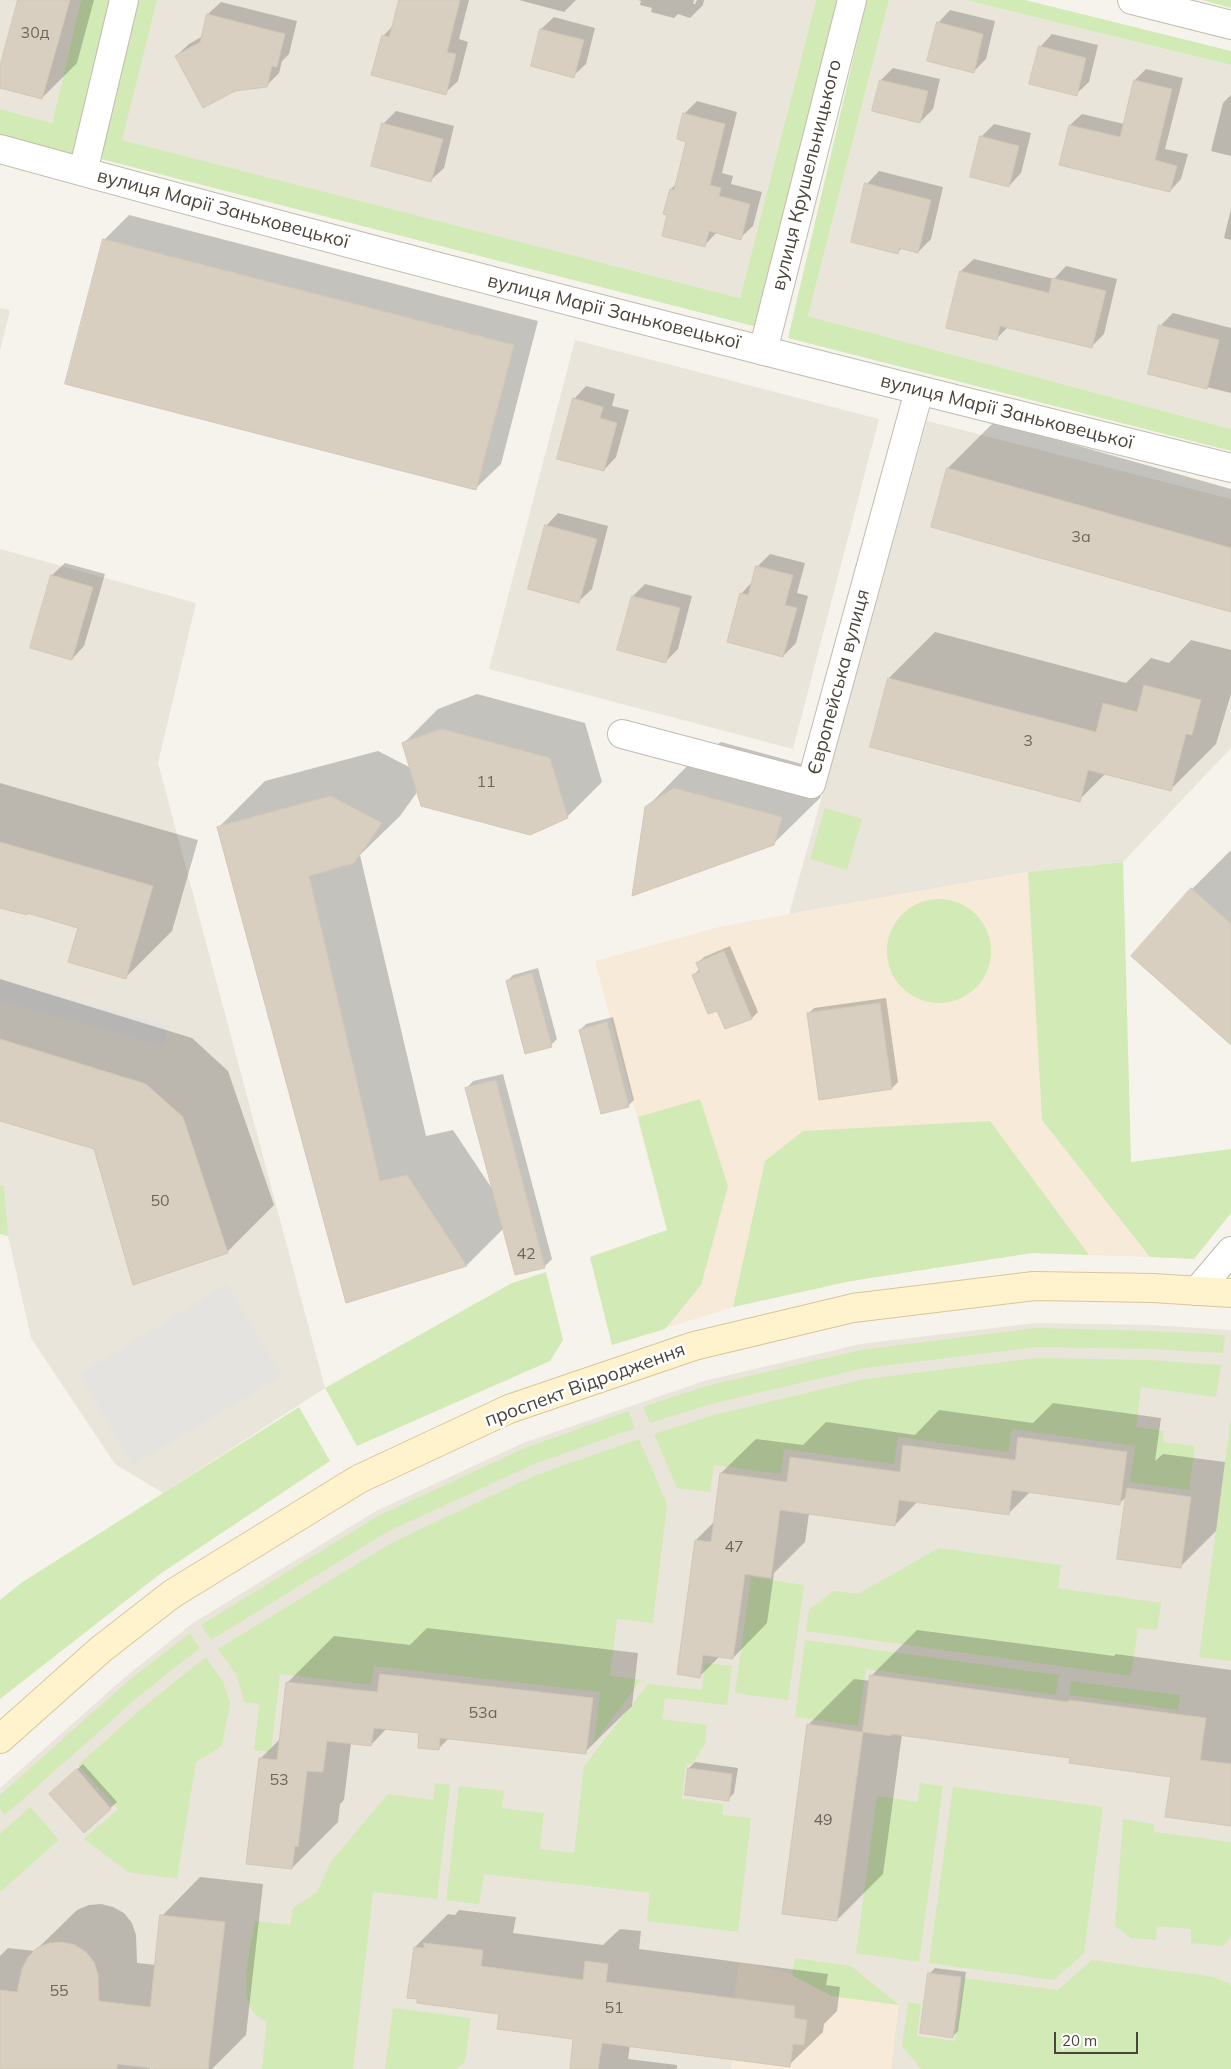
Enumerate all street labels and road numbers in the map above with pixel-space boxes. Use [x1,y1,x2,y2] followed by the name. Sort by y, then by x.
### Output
[767,57,847,293] street label: вулиця Крушельницького
[95,164,351,254] street label: вулиця Марії Заньковецької
[485,270,743,354] street label: вулиця Марії Заньковецької
[878,370,1136,454] street label: вулиця Марії Заньковецької
[803,587,875,777] street label: Європейська вулиця
[482,1338,688,1432] street label: проспект Відродження

